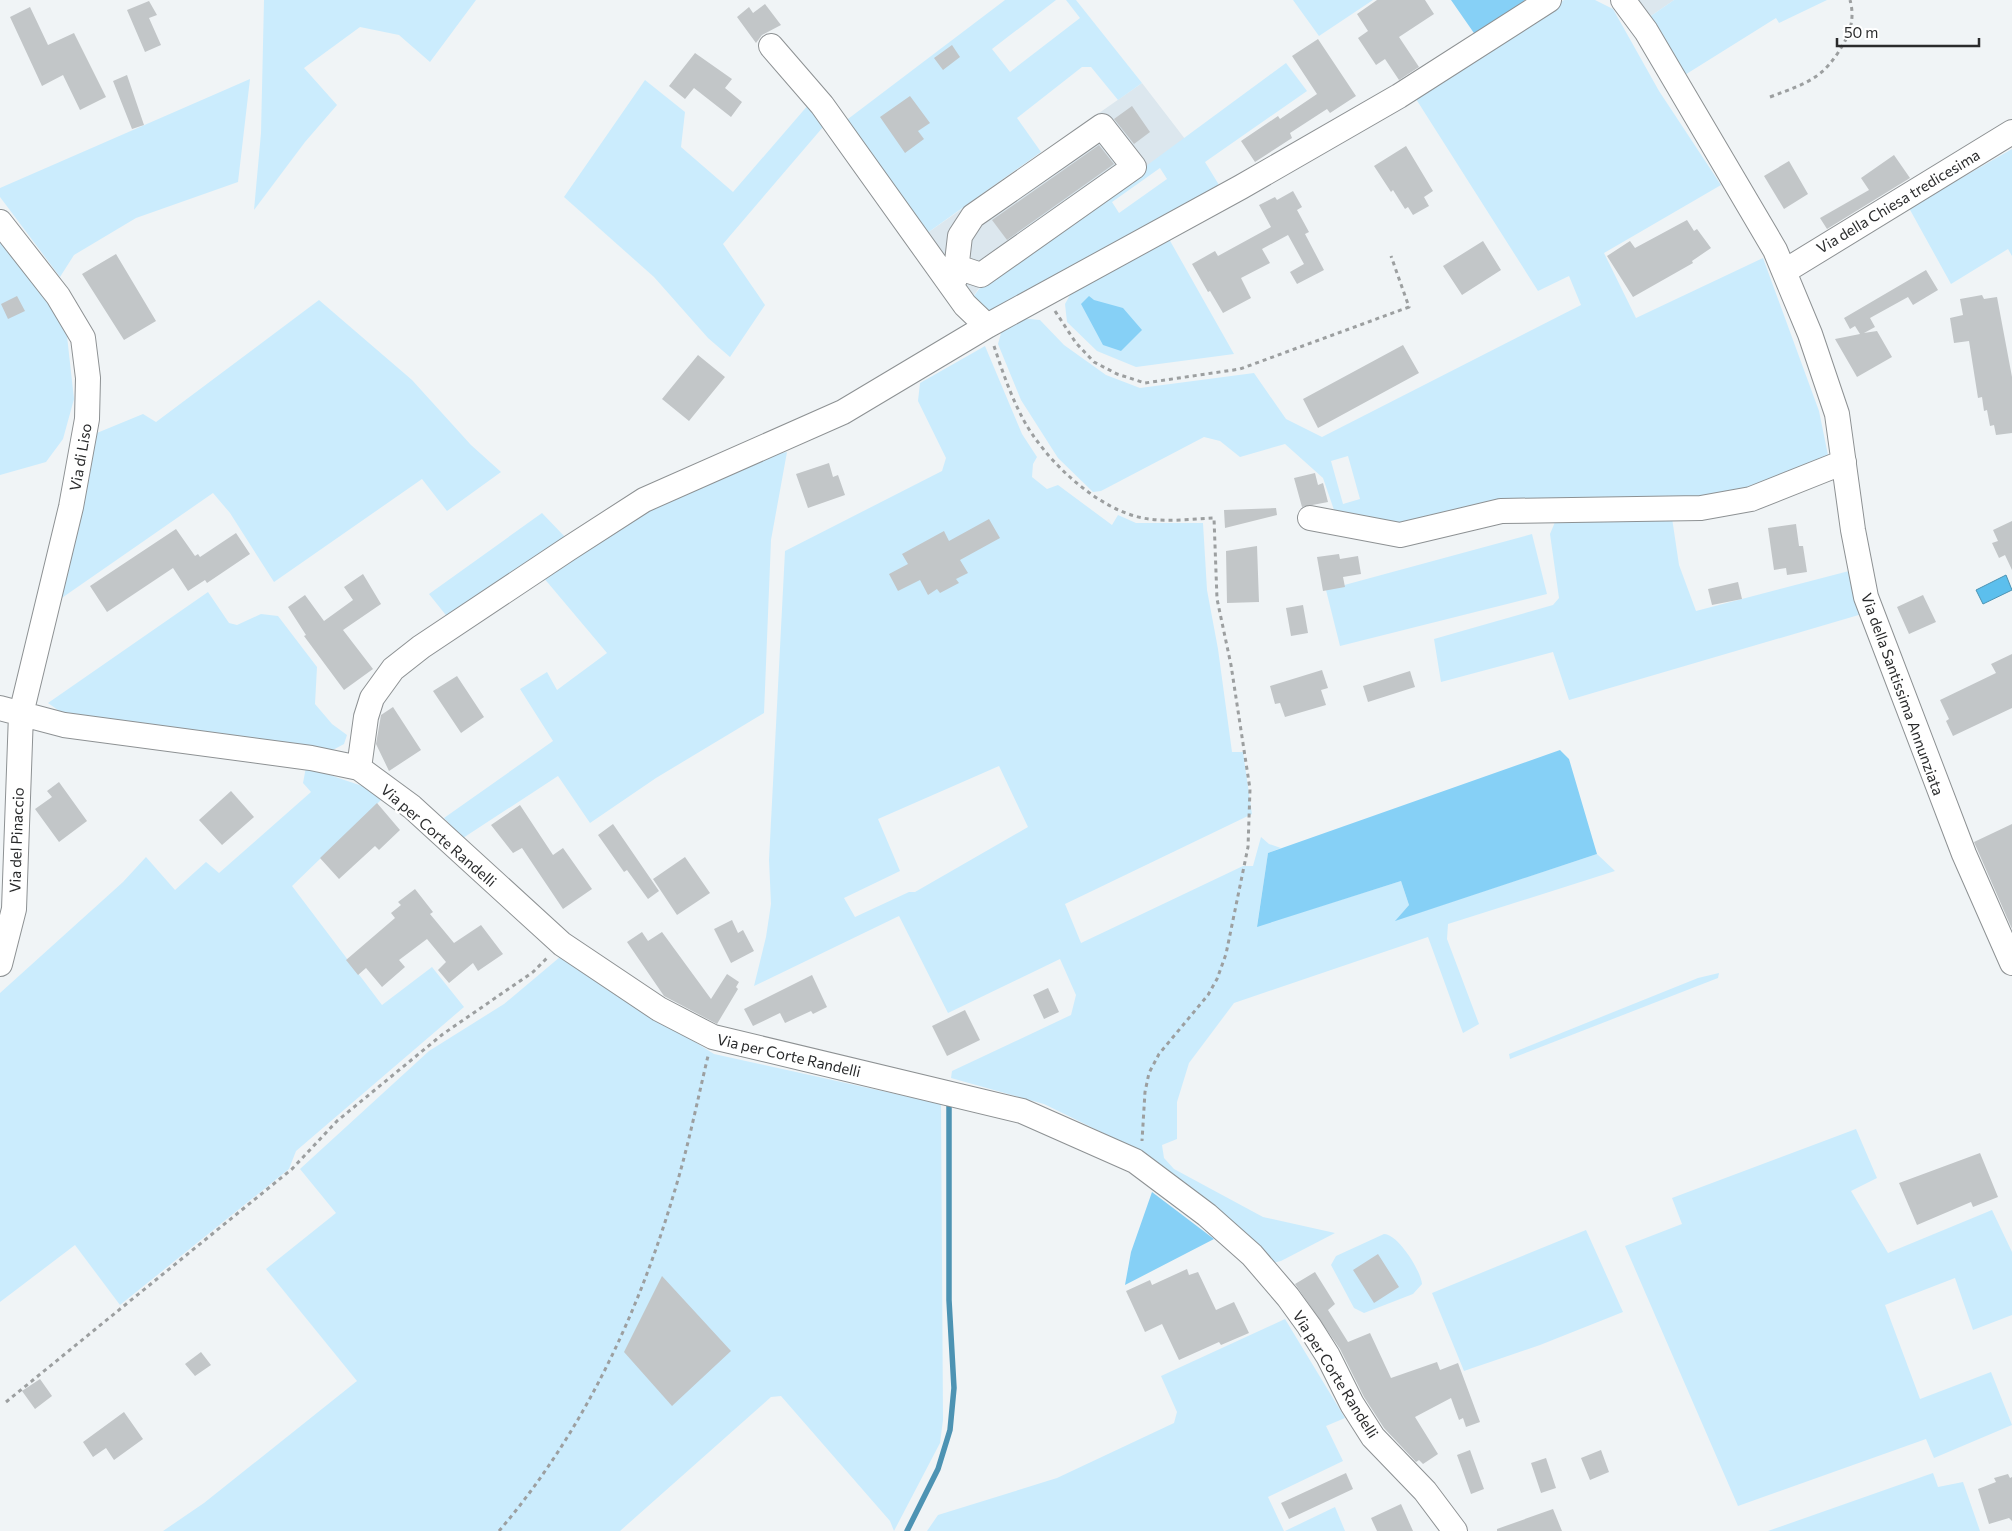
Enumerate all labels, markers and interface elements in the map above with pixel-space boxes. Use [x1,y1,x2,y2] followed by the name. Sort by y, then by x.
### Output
[1837,15,1980,47] scale bar
[1844,23,1878,41] text: 50 m
[1813,145,1983,257] street label: Via della Chiesa tredicesima
[65,422,95,492] street label: Via di Liso
[1858,590,1948,798] street label: Via della Santissima Annunziata
[378,780,500,890] street label: Via per Corte Randelli
[5,787,27,893] street label: Via del Pinaccio
[715,1030,863,1080] street label: Via per Corte Randelli
[1289,1307,1383,1441] street label: Via per Corte Randelli

